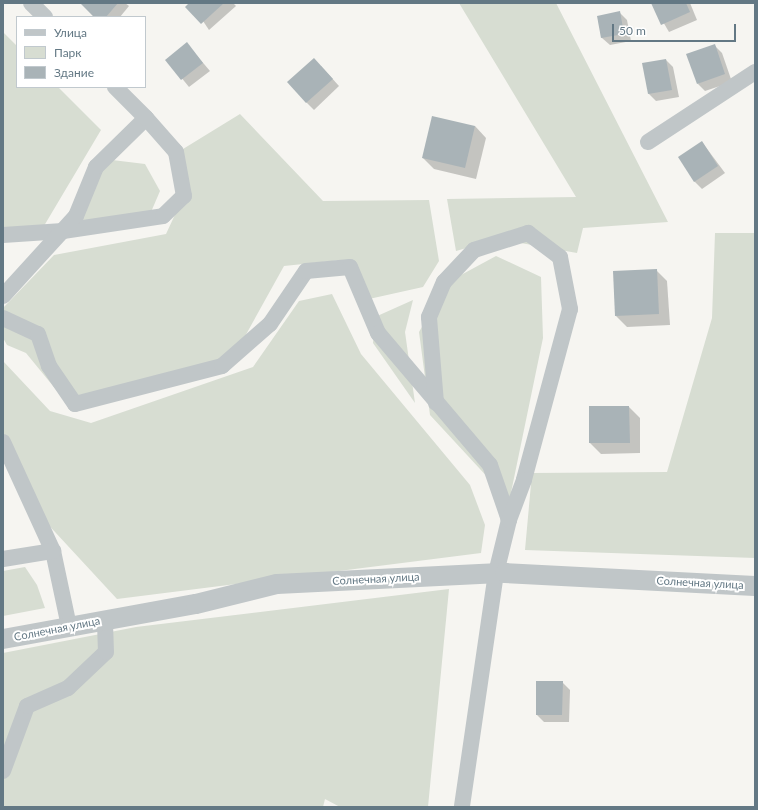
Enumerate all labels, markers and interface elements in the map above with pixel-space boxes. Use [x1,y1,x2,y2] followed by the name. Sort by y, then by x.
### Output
[16,16,146,88] legend
[614,16,738,42] scale bar
[619,23,646,38] text: 50 m
[54,25,87,40] text: Улица
[54,45,82,60] text: Парк
[54,65,94,80] text: Здание
[332,570,420,588] street label: Солнечная улица
[656,574,744,592] street label: Солнечная улица
[13,614,101,644] street label: Солнечная улица

